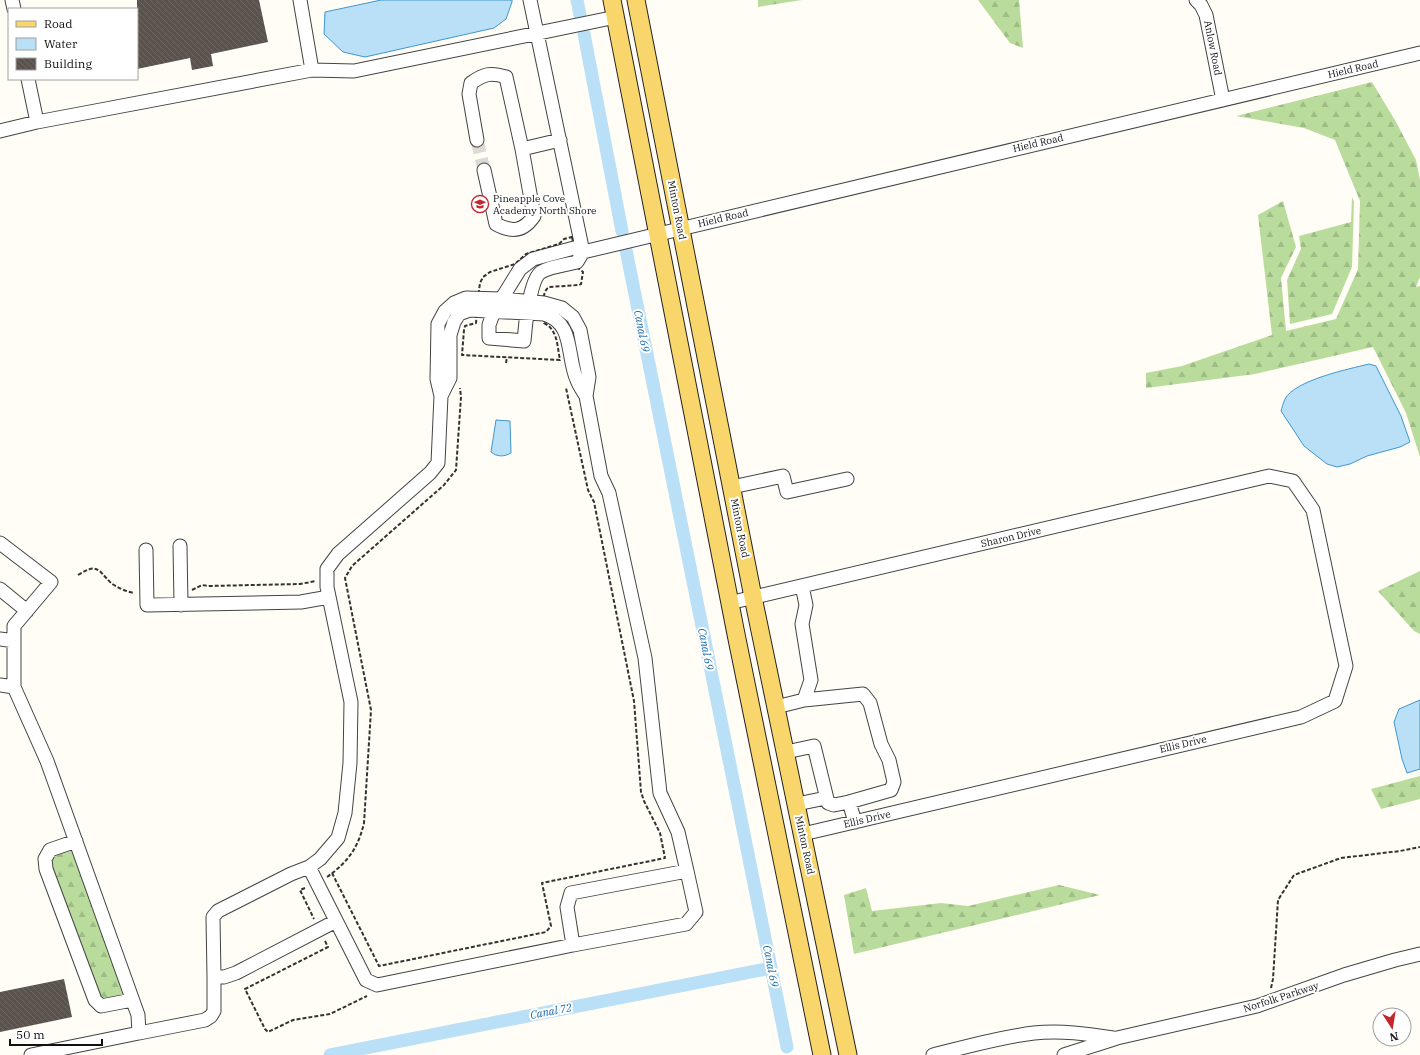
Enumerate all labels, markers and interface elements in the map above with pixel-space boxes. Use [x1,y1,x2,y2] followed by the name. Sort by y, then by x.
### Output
[8,8,138,80] legend
[44,16,73,31] text: Road
[1201,19,1225,77] street label: Anlow Road
[44,36,78,51] text: Water
[44,56,92,71] text: Building
[1326,57,1380,81] street label: Hield Road
[1011,131,1065,155] street label: Hield Road
[665,179,689,241] street label: Minton Road
[493,192,596,217] place label: Pineapple Cove Academy North Shore
[470,194,490,214] school or university icon: Pineapple Cove Academy North Shore
[696,206,750,230] street label: Hield Road
[631,309,653,354] water label: Canal 69
[728,497,752,559] street label: Minton Road
[980,524,1042,550] street label: Sharon Drive
[695,627,717,672] water label: Canal 69
[1158,732,1208,756] street label: Ellis Drive
[842,807,892,831] street label: Ellis Drive
[792,814,818,876] street label: Minton Road
[760,944,782,989] water label: Canal 69
[1242,979,1321,1015] street label: Norfolk Parkway
[529,1000,573,1022] water label: Canal 72
[1372,1007,1412,1047] north arrow
[10,1021,102,1047] scale bar
[16,1027,45,1042] text: 50 m
[1388,1029,1400,1045] text: N

